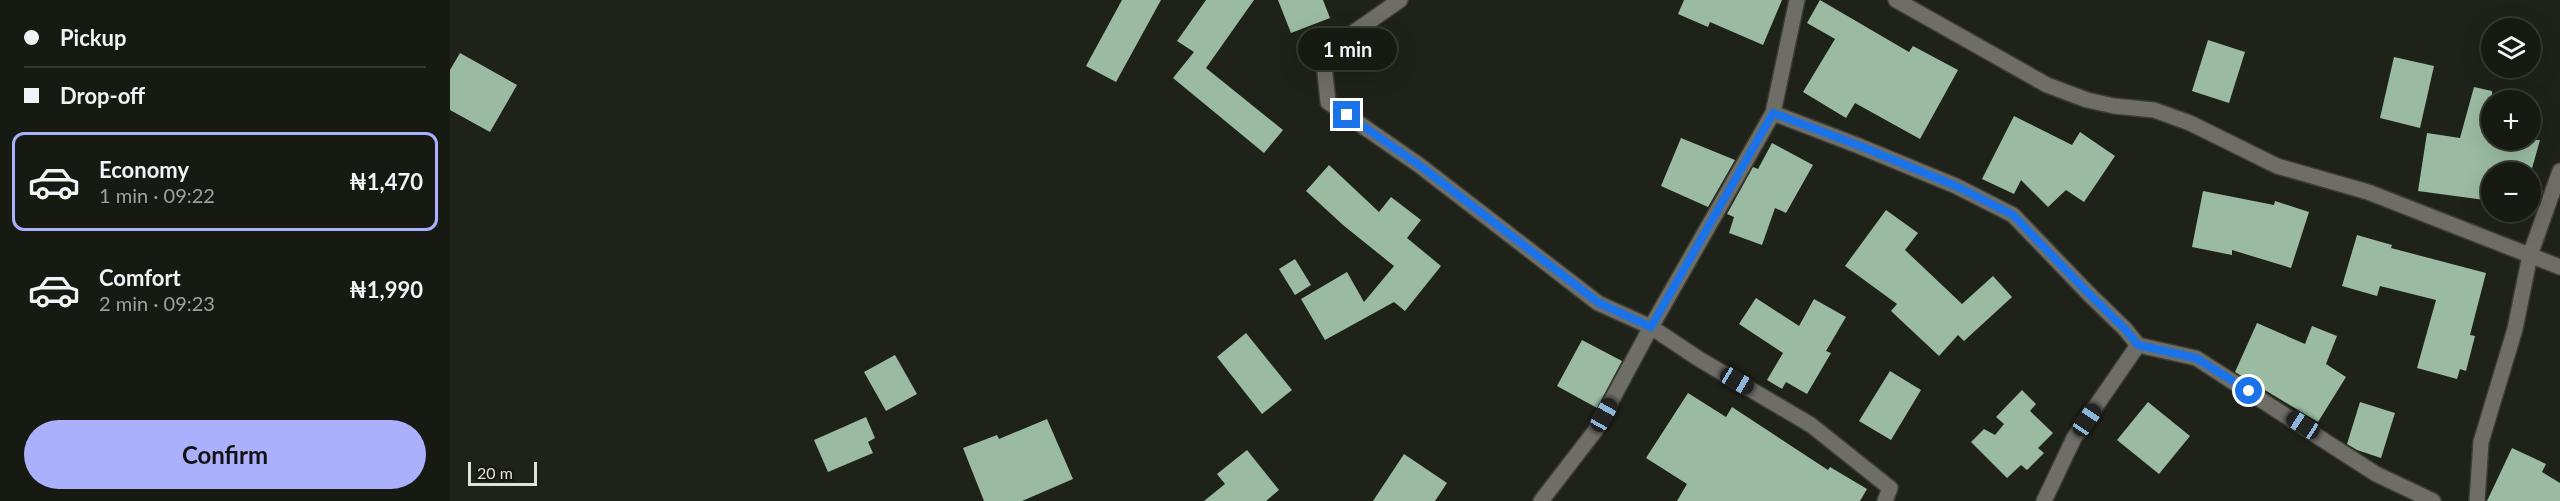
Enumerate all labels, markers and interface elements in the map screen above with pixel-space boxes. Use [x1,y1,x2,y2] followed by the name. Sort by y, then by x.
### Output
[2481,18,2541,222] map controls
[2481,18,2541,78] button: layers
[60,24,126,51] text: Pickup
[1298,28,1396,70] callout: 1 min
[1323,37,1372,61] text: 1 min
[60,82,145,109] text: Drop-off
[2481,90,2541,150] button: +
[1333,101,1360,128] route end
[27,155,81,209] icon: car
[99,156,189,183] text: Economy
[2481,162,2541,222] button: −
[349,168,423,195] text: ₦1,470
[99,183,215,207] text: 1 min · 09:22
[27,263,81,317] icon: car
[99,264,181,291] text: Comfort
[349,276,423,303] text: ₦1,990
[99,291,215,315] text: 2 min · 09:23
[1717,364,1757,398] car
[2235,377,2262,404] route start
[1587,395,1621,435] car
[2069,400,2105,440] car
[2283,408,2323,442] car
[24,420,426,489] button: Confirm
[468,459,537,486] scale bar
[477,463,513,482] text: 20 m

